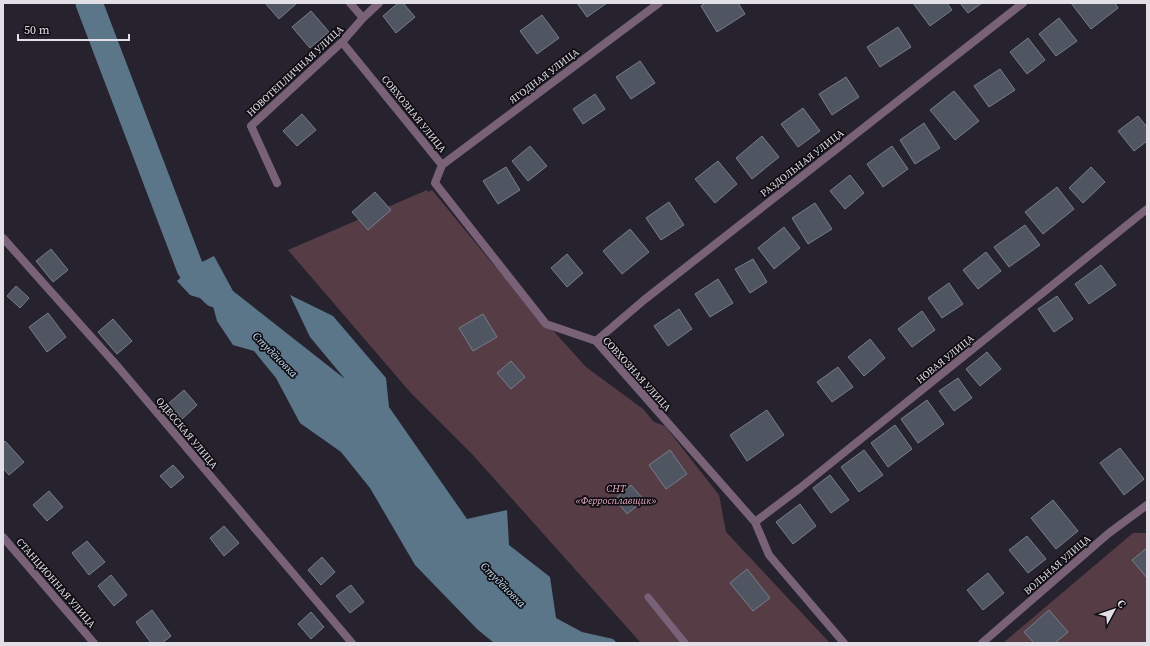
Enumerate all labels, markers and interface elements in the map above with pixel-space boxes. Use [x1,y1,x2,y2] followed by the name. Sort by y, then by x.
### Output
[18,16,129,42] scale bar
[24,22,50,38] text: 50 m
[244,22,346,119] street label: НОВОТЕПЛИЧНАЯ УЛИЦА
[507,45,582,106] street label: ЯГОДНАЯ УЛИЦА
[379,73,449,156] street label: СОВХОЗНАЯ УЛИЦА
[758,126,847,200] street label: РАЗДОЛЬНАЯ УЛИЦА
[249,329,301,381] water label: Студёновка
[913,331,977,386] street label: НОВАЯ УЛИЦА
[600,334,674,414] street label: СОВХОЗНАЯ УЛИЦА
[153,395,221,472] street label: ОДЕССКАЯ УЛИЦА
[575,482,657,507] park label: СНТ «Ферросплавщик»
[1021,532,1093,598] street label: ВОЛЬНАЯ УЛИЦА
[14,535,99,631] street label: СТАНЦИОННАЯ УЛИЦА
[477,559,529,611] water label: Студёновка
[1094,590,1134,630] north arrow
[1113,596,1129,611] text: С

